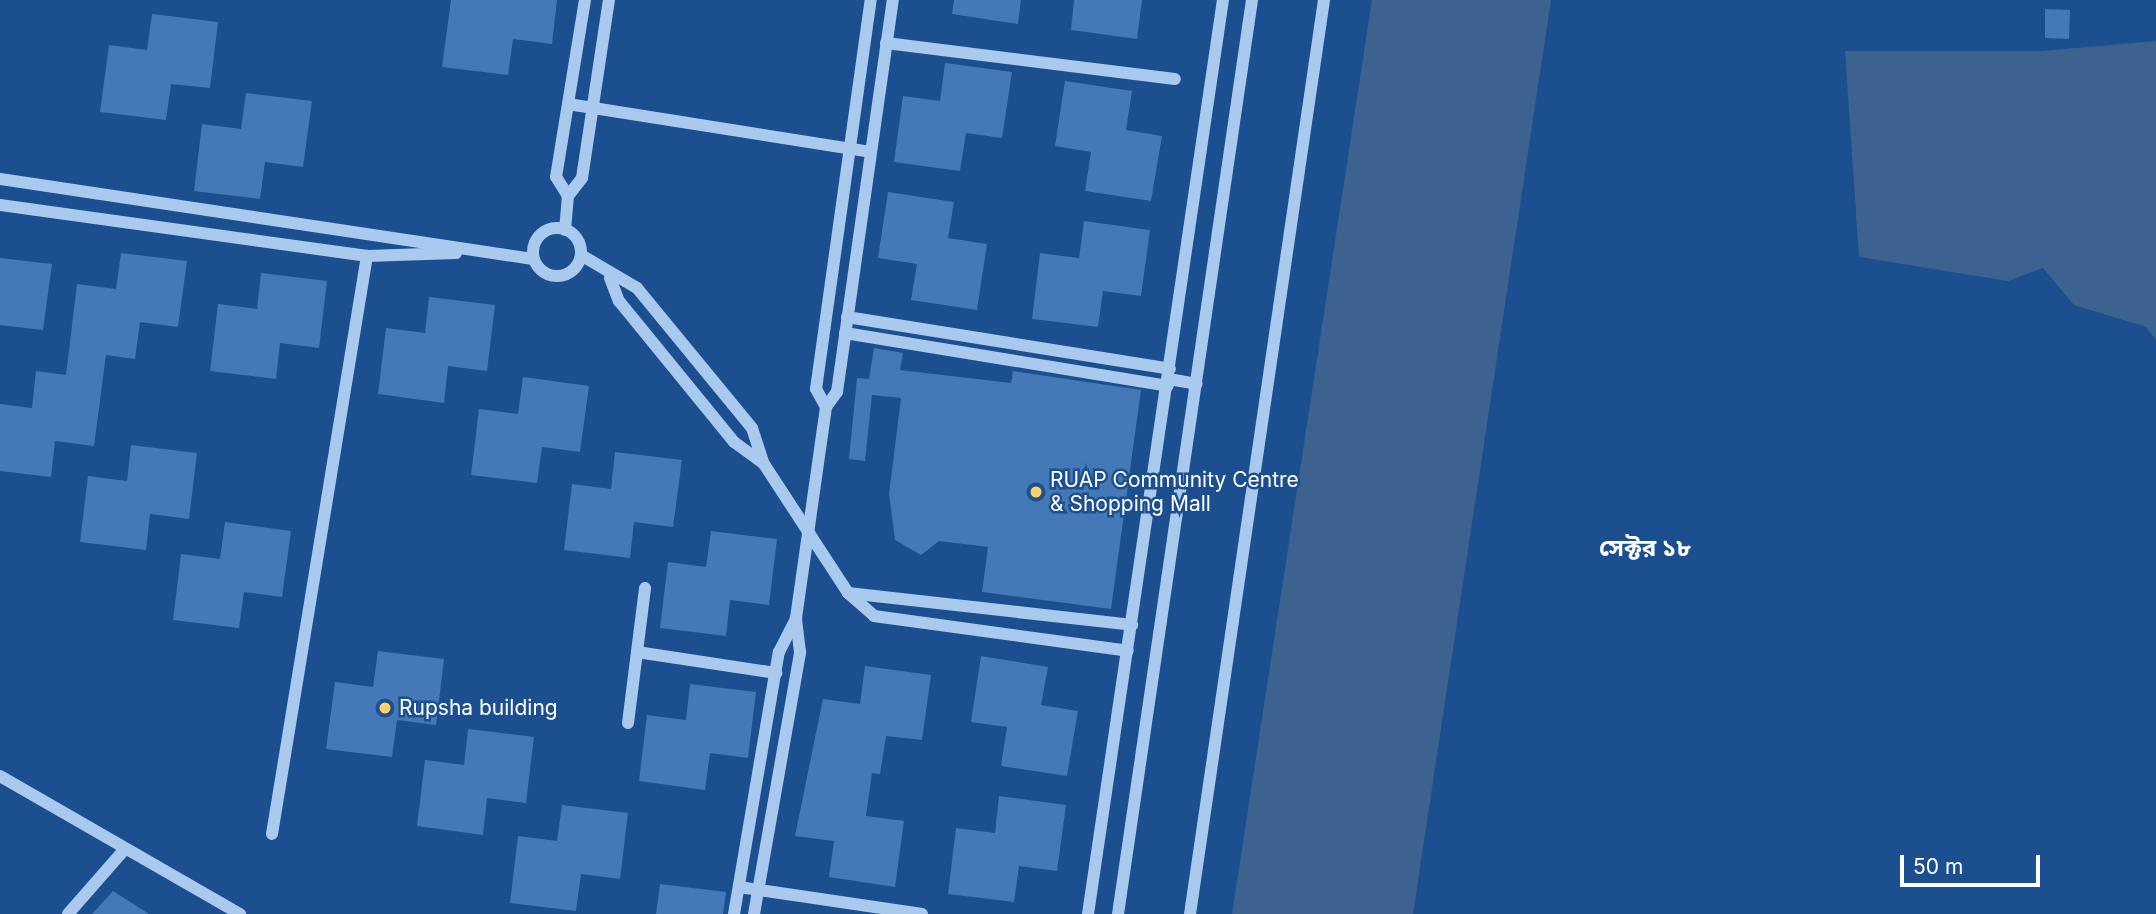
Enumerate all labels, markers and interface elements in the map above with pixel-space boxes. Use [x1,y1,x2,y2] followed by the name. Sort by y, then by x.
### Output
[1050,467,1299,517] place label: RUAP Community Centre & Shopping Mall
[1028,484,1044,500] marker: RUAP Community Centre & Shopping Mall
[1599,534,1691,562] district label: সেক্টর ১৮
[399,695,558,721] place label: Rupsha building
[377,700,393,716] marker: Rupsha building
[1904,841,2044,885] scale bar
[1913,854,1963,879] text: 50 m

